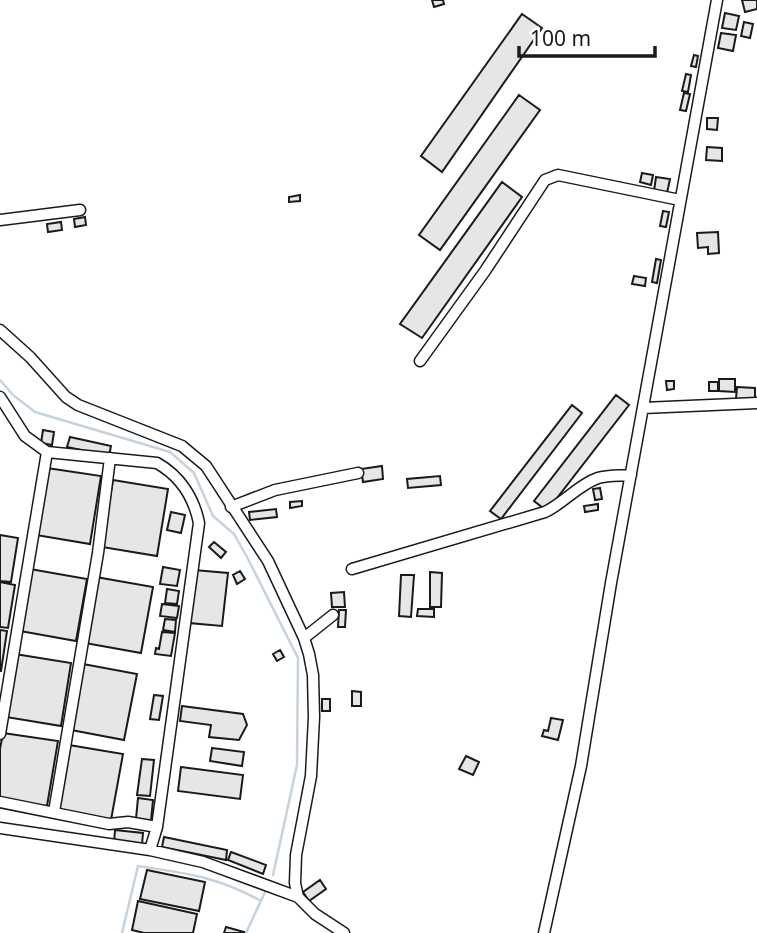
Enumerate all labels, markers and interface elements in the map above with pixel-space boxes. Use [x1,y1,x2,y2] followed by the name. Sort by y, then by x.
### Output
[519,14,656,58] scale bar
[530,24,591,52] text: 100 m

